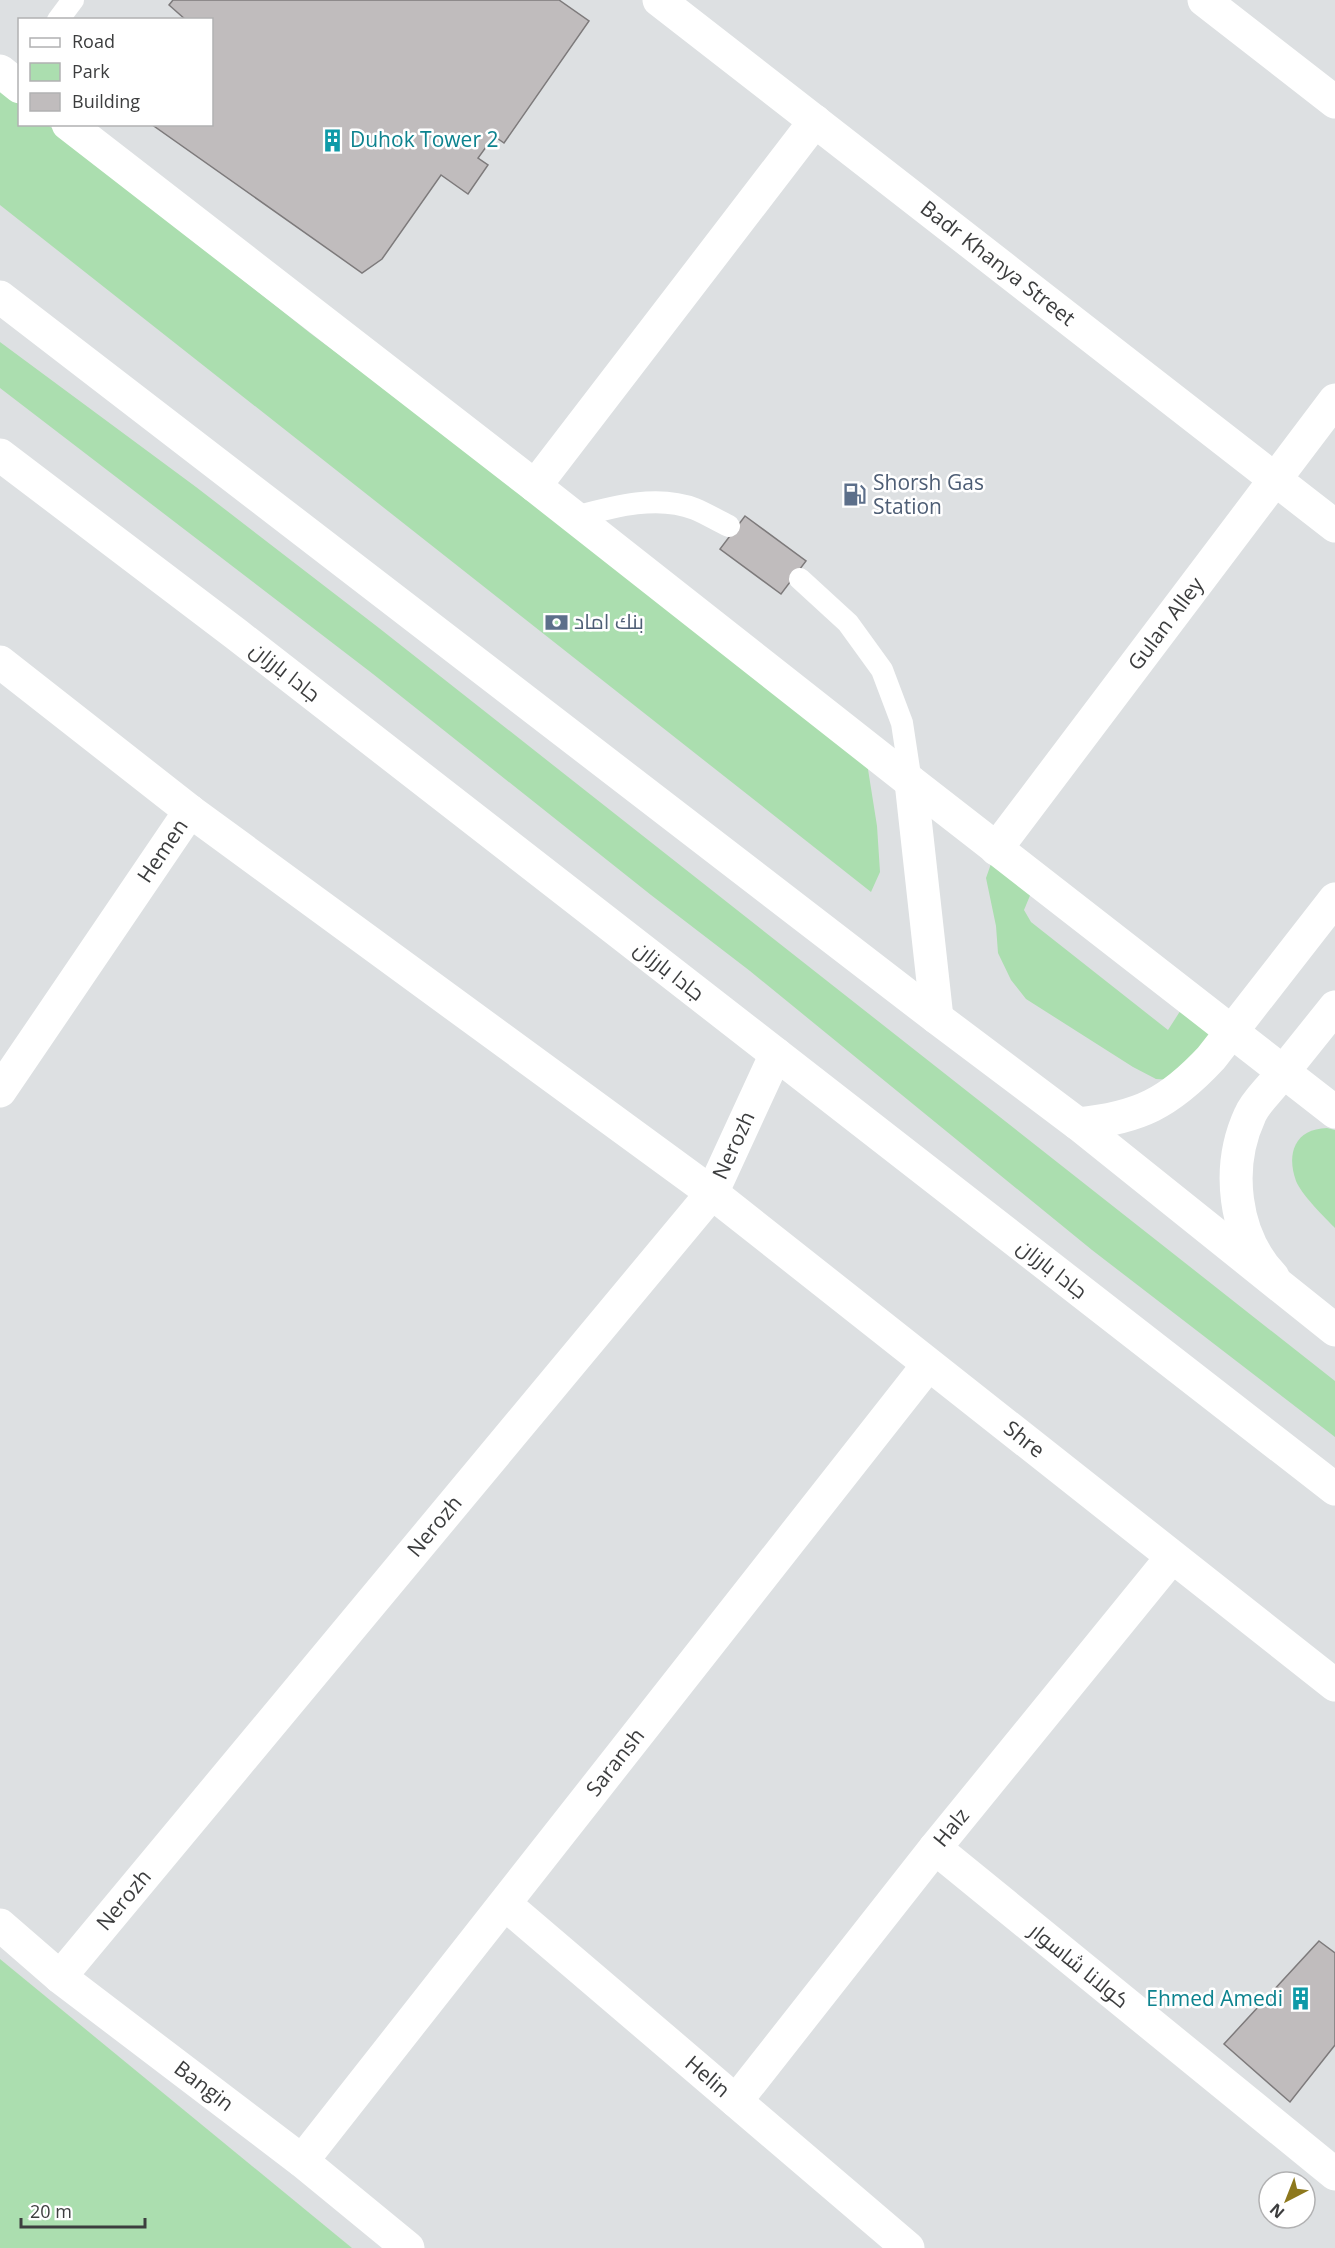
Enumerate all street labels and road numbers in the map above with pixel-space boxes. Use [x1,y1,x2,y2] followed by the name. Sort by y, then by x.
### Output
[915,194,1081,332] street label: Badr Khanya Street
[1121,571,1210,676] street label: Gulan Alley
[245,635,326,707] street label: جادا بارزان
[130,813,194,888] street label: Hemen
[629,934,710,1006] street label: جادا بارزان
[705,1107,761,1183] street label: Nerozh
[1012,1232,1093,1304] street label: جادا بارزان
[998,1414,1051,1464] street label: Shre
[400,1489,468,1562] street label: Nerozh
[579,1722,650,1802] street label: Saransh
[927,1802,975,1852] street label: Halz
[90,1863,157,1936] street label: Nerozh
[1023,1916,1135,2014] street label: كولانا شاسوار
[680,2049,736,2103] street label: Helin
[169,2054,240,2117] street label: Bangin

